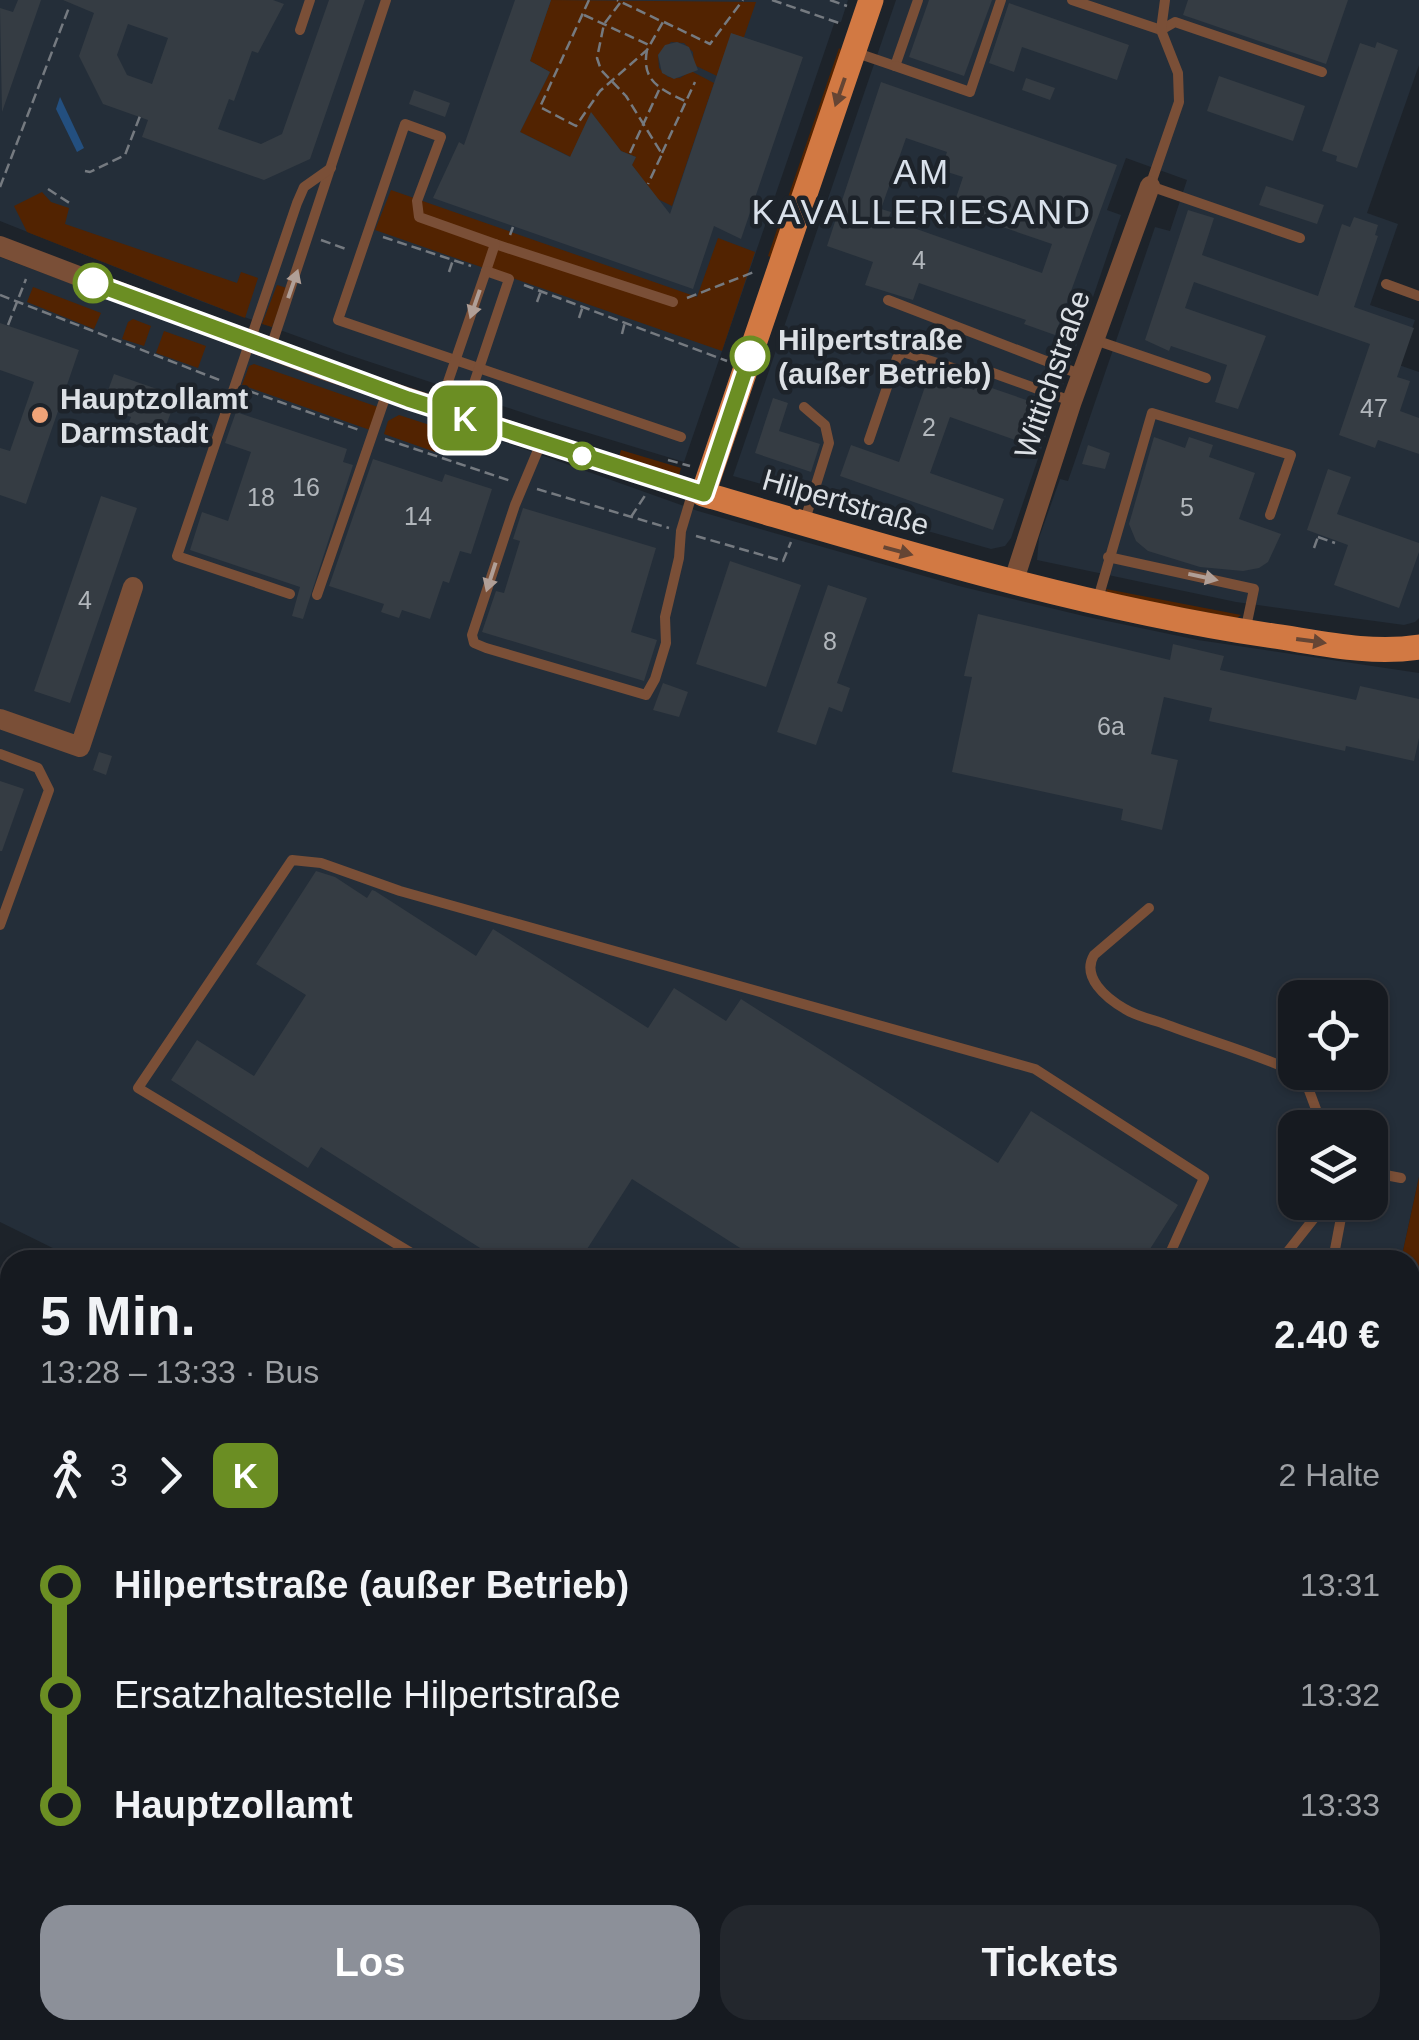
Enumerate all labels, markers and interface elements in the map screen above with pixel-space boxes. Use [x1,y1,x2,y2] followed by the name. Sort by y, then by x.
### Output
[831,78,846,108] one-way arrow
[751,152,1093,231] district label: AM KAVALLERIESAND
[912,246,926,274] house number: 4
[74,264,112,302] unlabelled marker
[286,268,301,298] one-way arrow
[1008,286,1096,462] street label: Wittichstraße
[467,289,482,319] one-way arrow
[778,323,991,390] place label: Hilpertstraße (außer Betrieb)
[731,337,769,375] marker: Hilpertstraße (außer Betrieb)
[60,382,248,449] place label: Hauptzollamt Darmstadt
[432,386,498,450] line badge: K
[1360,394,1388,422] house number: 47
[452,399,478,438] text: K
[29,404,51,426] marker: Hauptzollamt Darmstadt
[922,413,936,441] house number: 2
[569,443,595,469] unlabelled marker
[759,462,933,542] street label: Hilpertstraße
[292,473,320,501] house number: 16
[247,483,275,511] house number: 18
[1180,493,1194,521] house number: 5
[404,502,432,530] house number: 14
[883,544,913,559] one-way arrow
[483,562,498,592] one-way arrow
[1188,570,1219,586] one-way arrow
[78,586,92,614] house number: 4
[823,627,837,655] house number: 8
[1296,634,1328,650] one-way arrow
[1097,712,1125,740] house number: 6a
[1278,980,1388,1220] map controls
[1278,980,1388,1090] button: locate
[1278,1110,1388,1220] button: layers
[40,1285,196,1347] text: 5 Min.
[1274,1314,1380,1356] text: 2.40 €
[40,1354,319,1390] text: 13:28 – 13:33 · Bus
[40,1448,95,1503] icon: walk
[143,1448,198,1503] icon: forward
[233,1456,258,1495] text: K
[110,1457,128,1493] text: 3
[1279,1457,1380,1493] text: 2 Halte
[114,1564,629,1606] text: Hilpertstraße (außer Betrieb)
[1300,1567,1380,1603] text: 13:31
[114,1674,621,1716] text: Ersatzhaltestelle Hilpertstraße
[1300,1677,1380,1713] text: 13:32
[114,1784,353,1826] text: Hauptzollamt
[1300,1787,1380,1823] text: 13:33
[40,1905,700,2020] button: Los
[720,1905,1380,2020] button: Tickets

